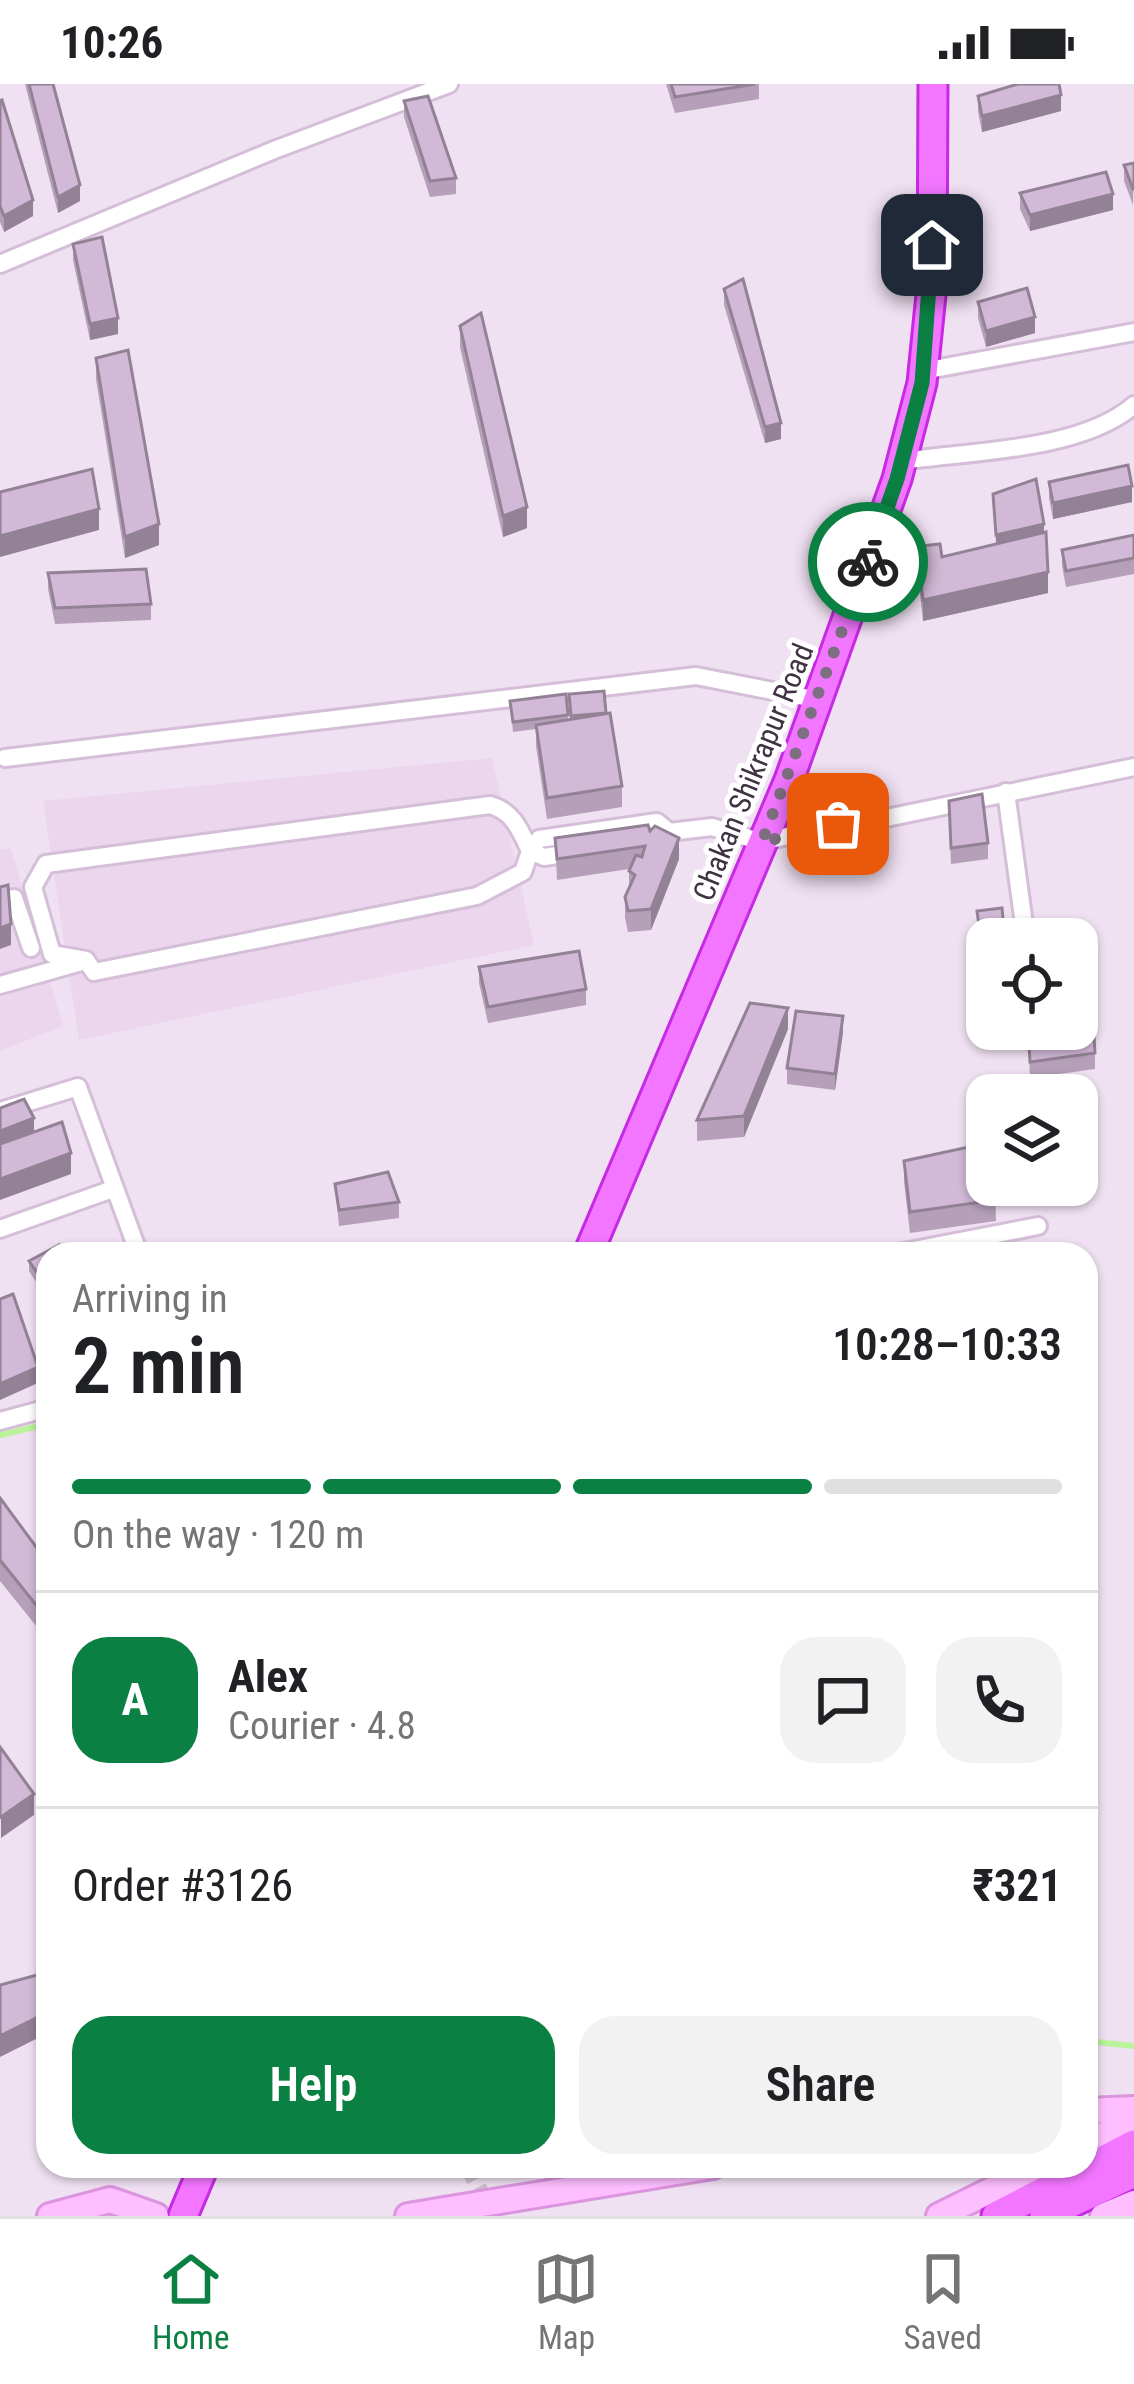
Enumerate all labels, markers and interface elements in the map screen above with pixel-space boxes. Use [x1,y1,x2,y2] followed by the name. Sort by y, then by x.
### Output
[60,16,163,69] text: 10:26
[881,194,983,296] pin
[899,212,965,278] icon: home
[808,502,928,622] courier
[835,529,901,595] icon: bike
[685,638,821,906] street label: Chakan Shikrapur Road
[787,773,889,875] pin
[805,791,871,857] icon: bag
[966,918,1098,1206] map controls
[966,918,1098,1050] button: locate
[966,1074,1098,1206] button: layers
[72,1276,228,1322] text: Arriving in
[832,1318,1062,1371] text: 10:28–10:33
[72,1321,245,1412] text: 2 min
[72,1512,364,1558] text: On the way · 120 m
[780,1637,906,1763] button: chat
[936,1637,1062,1763] button: phone
[228,1650,308,1703] text: Alex
[122,1673,148,1726] text: A
[228,1703,416,1749] text: Courier · 4.8
[72,1859,293,1912] text: Order #3126
[972,1859,1062,1912] text: ₹321
[72,2016,555,2154] button: Help
[579,2016,1062,2154] button: Share
[152,2246,229,2357] tab: Home
[533,2246,599,2357] tab: Map
[904,2246,982,2357] tab: Saved

